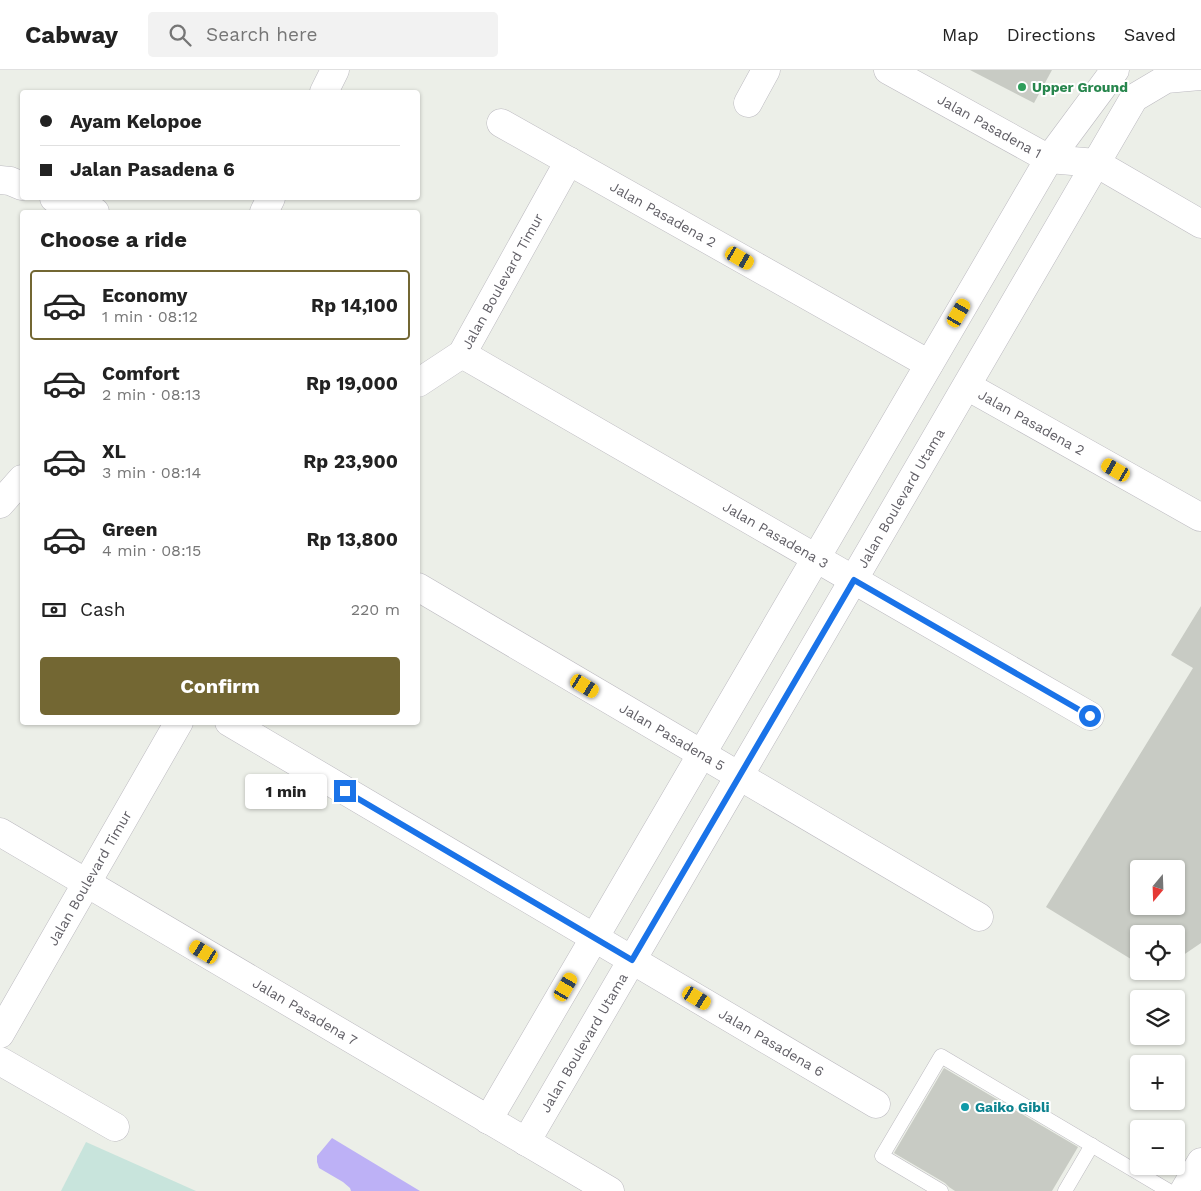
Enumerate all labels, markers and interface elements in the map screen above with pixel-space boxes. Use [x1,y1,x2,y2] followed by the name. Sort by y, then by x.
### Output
[148,12,498,57] search box
[25,21,118,49] text: Cabway
[166,21,194,49] icon: search
[206,23,317,46] text: Search here
[942,24,979,45] text: Map
[1007,24,1096,45] text: Directions
[1124,24,1176,45] text: Saved
[1032,79,1128,95] place label: Upper Ground
[1016,81,1028,93] marker: Upper Ground
[935,91,1044,161] street label: Jalan Pasadena 1
[70,110,202,133] text: Ayam Kelopoe
[70,158,235,181] text: Jalan Pasadena 6
[607,178,719,250] street label: Jalan Pasadena 2
[458,210,547,352] street label: Jalan Boulevard Timur
[40,227,187,252] text: Choose a ride
[723,244,756,272] car
[42,283,87,328] icon: car
[102,284,187,307] text: Economy
[311,294,398,317] text: Rp 14,100
[945,296,972,330] car
[102,307,198,326] text: 1 min · 08:12
[42,361,87,406] icon: car
[102,362,180,385] text: Comfort
[306,372,398,395] text: Rp 19,000
[102,385,201,404] text: 2 min · 08:13
[976,386,1087,458] street label: Jalan Pasadena 2
[854,426,948,571] street label: Jalan Boulevard Utama
[42,439,87,484] icon: car
[102,440,126,463] text: XL
[303,450,398,473] text: Rp 23,900
[1099,456,1132,484] car
[102,463,201,482] text: 3 min · 08:14
[720,498,831,571] street label: Jalan Pasadena 3
[42,517,87,562] icon: car
[102,518,158,541] text: Green
[306,528,398,551] text: Rp 13,800
[102,541,201,560] text: 4 min · 08:15
[40,596,68,624] icon: cash
[80,598,126,621] text: Cash
[351,600,400,619] text: 220 m
[40,657,400,715] button: Confirm
[568,672,601,700] car
[617,699,728,774] street label: Jalan Pasadena 5
[1079,705,1101,727] route start
[245,774,328,808] callout: 1 min
[334,780,356,802] route end
[265,782,307,801] text: 1 min
[45,807,135,948] street label: Jalan Boulevard Timur
[1130,860,1185,915] north arrow
[1130,860,1185,1175] map controls
[1130,925,1185,980] button: locate
[187,938,220,966] car
[537,970,631,1115] street label: Jalan Boulevard Utama
[552,970,579,1004] car
[250,975,360,1049] street label: Jalan Pasadena 7
[680,984,713,1012] car
[1130,990,1185,1045] button: layers
[716,1005,827,1080] street label: Jalan Pasadena 6
[1130,1055,1185,1110] button: +
[975,1099,1050,1115] place label: Gaiko Gibli
[959,1101,971,1113] marker: Gaiko Gibli
[1130,1120,1185,1175] button: −

